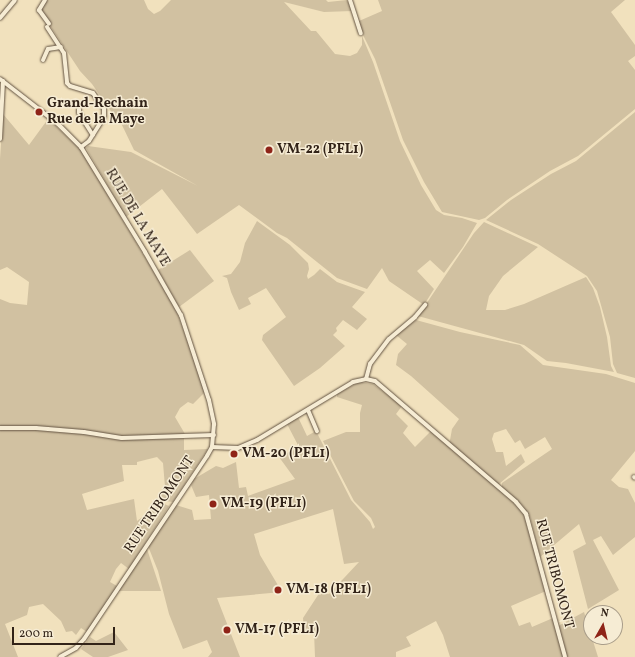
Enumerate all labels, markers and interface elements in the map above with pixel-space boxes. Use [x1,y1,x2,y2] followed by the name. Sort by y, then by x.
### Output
[47,96,148,128] place label: Grand-Rechain Rue de la Maye
[34,107,44,117] marker: Grand-Rechain Rue de la Maye
[277,142,363,158] place label: VM-22 (PFL1)
[264,145,274,155] marker: VM-22 (PFL1)
[101,166,173,270] street label: RUE DE LA MAYE
[242,446,330,462] place label: VM-20 (PFL1)
[229,449,239,459] marker: VM-20 (PFL1)
[121,453,199,557] street label: RUE TRIBOMONT
[221,496,306,512] place label: VM-19 (PFL1)
[208,499,218,509] marker: VM-19 (PFL1)
[531,517,577,631] street label: RUE TRIBOMONT
[286,582,371,598] place label: VM-18 (PFL1)
[273,585,283,595] marker: VM-18 (PFL1)
[583,605,623,645] north arrow
[600,606,610,622] text: N
[14,619,117,645] scale bar
[235,622,319,638] place label: VM-17 (PFL1)
[222,625,232,635] marker: VM-17 (PFL1)
[19,626,53,642] text: 200 m

